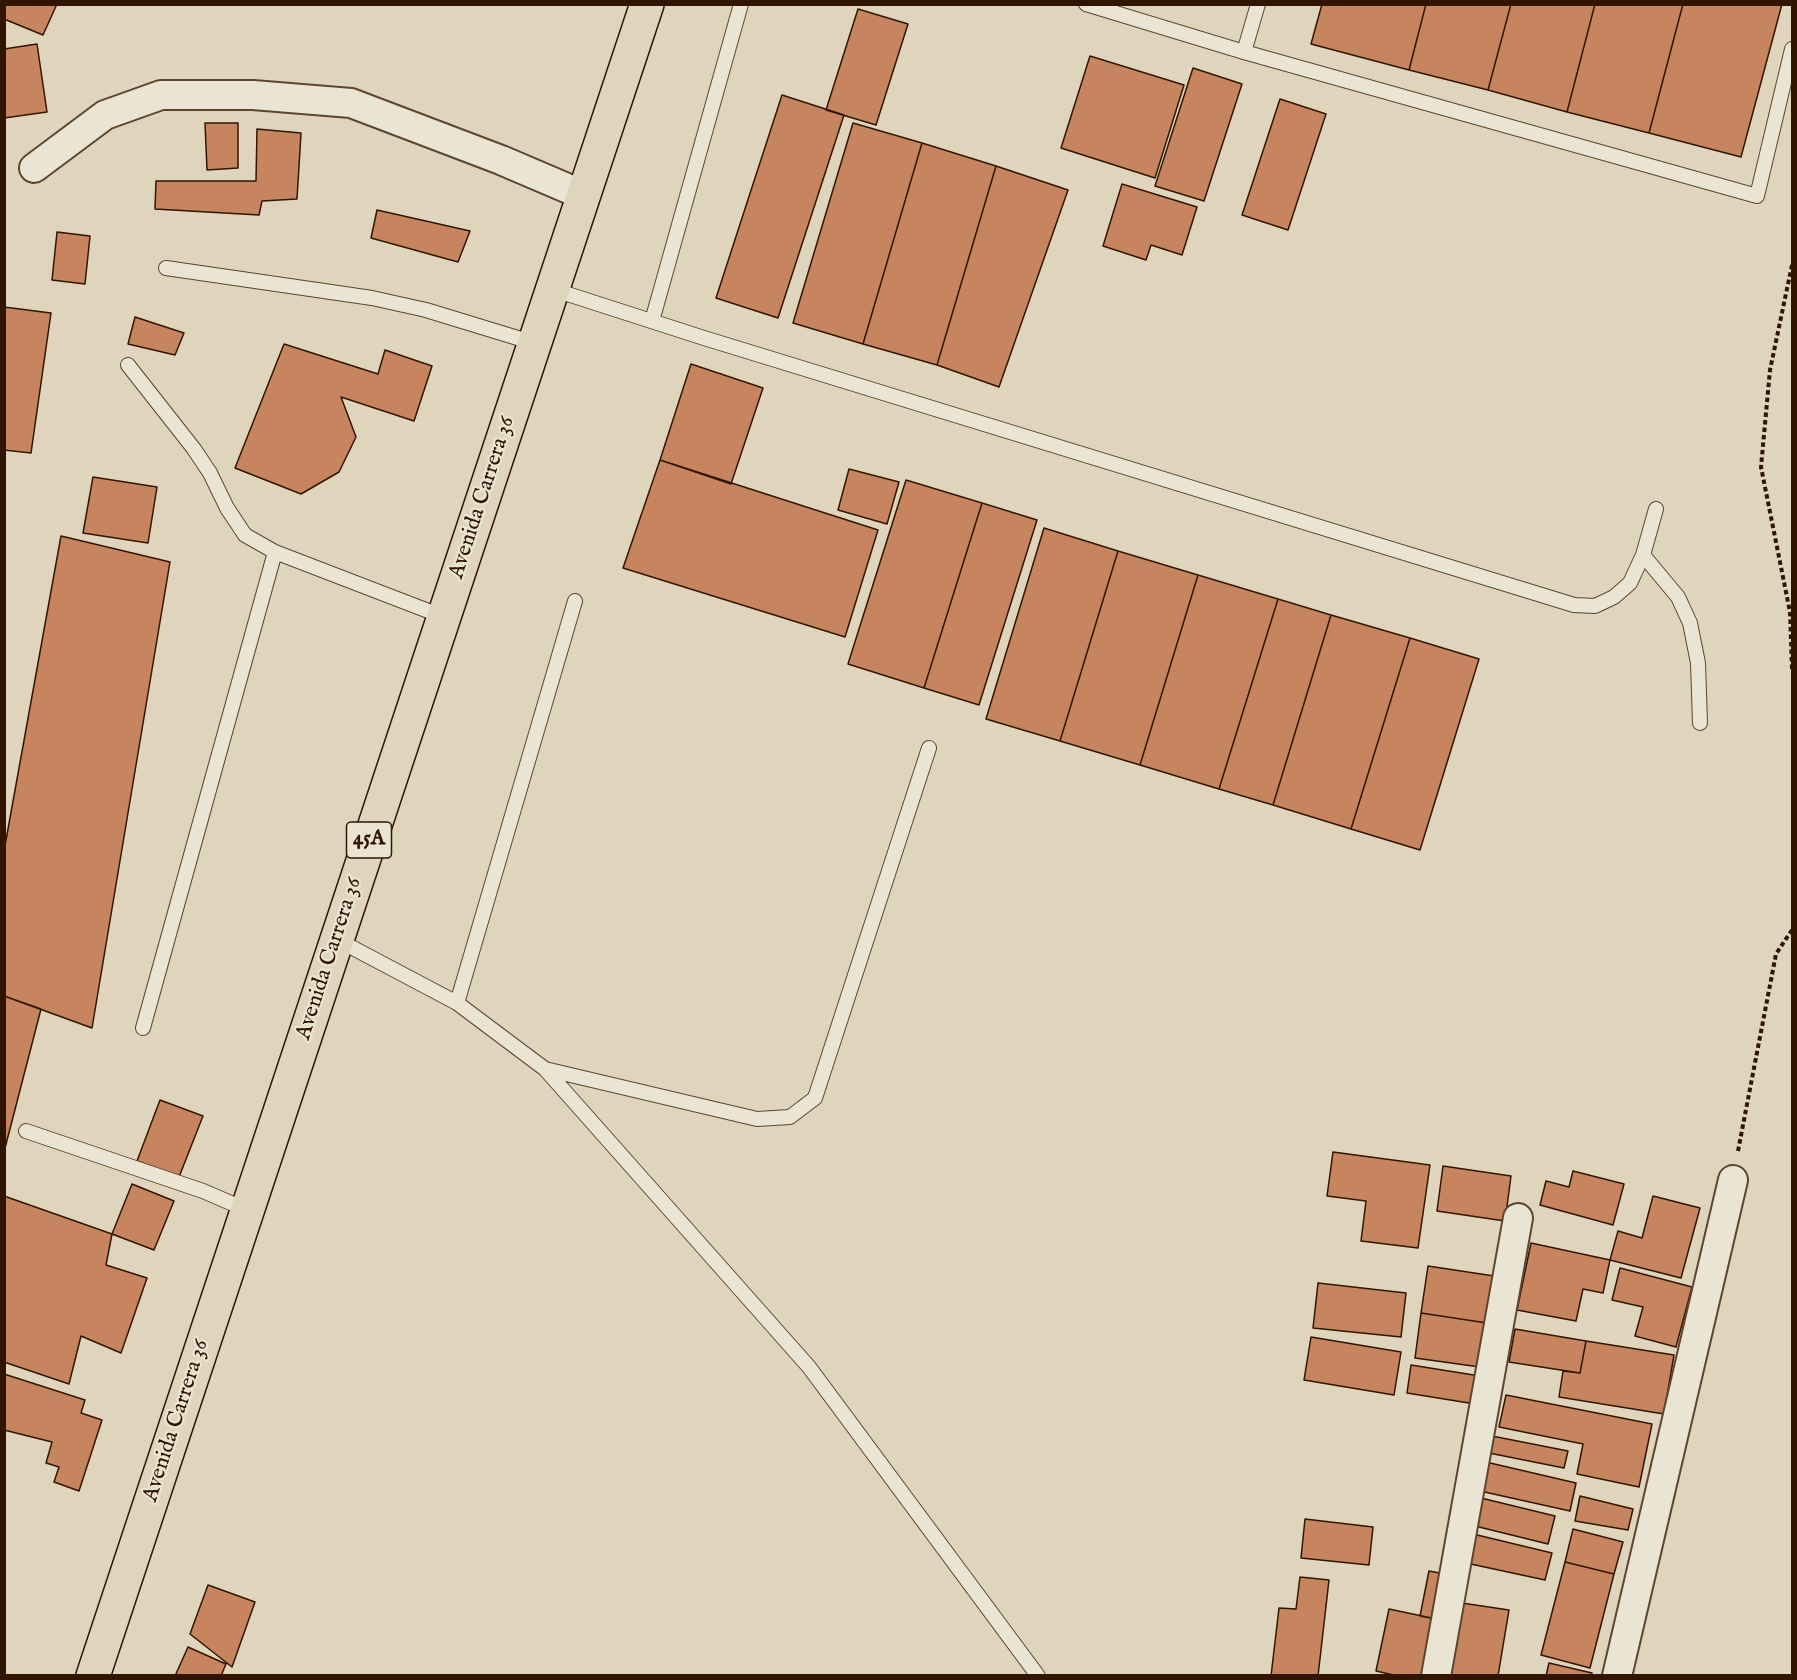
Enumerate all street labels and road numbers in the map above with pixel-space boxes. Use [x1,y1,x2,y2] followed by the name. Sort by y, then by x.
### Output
[444,414,522,582] street label: Avenida Carrera 36
[346,822,392,858] road number: 45A
[291,875,369,1043] street label: Avenida Carrera 36
[138,1337,216,1505] street label: Avenida Carrera 36

